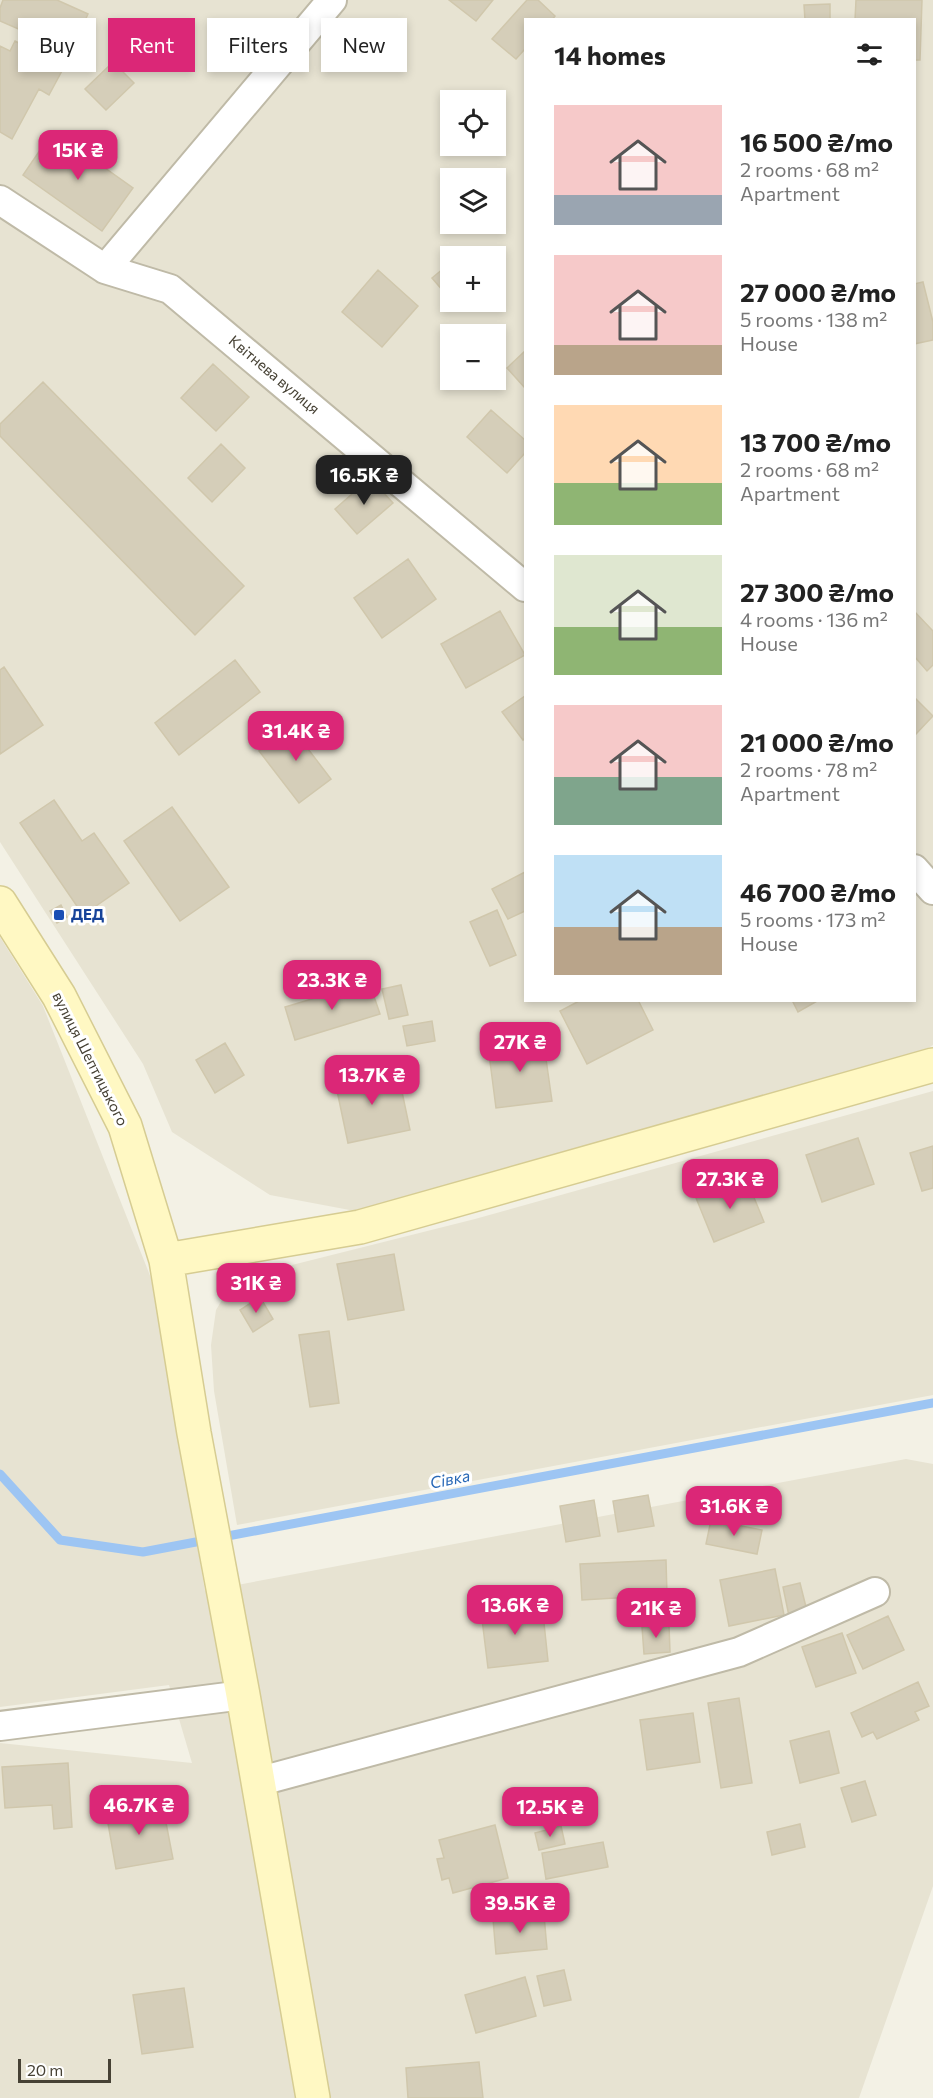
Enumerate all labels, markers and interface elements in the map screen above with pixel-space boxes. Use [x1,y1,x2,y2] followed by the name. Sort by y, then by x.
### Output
[18,18,96,72] chip: Buy
[108,18,195,72] chip: Rent
[207,18,309,72] chip: Filters
[321,18,407,72] chip: New
[853,38,886,71] icon: filters
[554,39,666,70] text: 14 homes
[440,90,506,390] map controls
[440,90,506,156] button: locate
[740,126,893,157] text: 16 500 ₴/mo
[602,129,674,201] icon: home
[36,130,120,181] pin: 15K ₴
[52,137,104,161] text: 15K ₴
[740,157,879,181] text: 2 rooms · 68 m²
[440,168,506,234] button: layers
[740,181,840,205] text: Apartment
[440,246,506,312] button: +
[740,276,896,307] text: 27 000 ₴/mo
[602,279,674,351] icon: home
[740,307,887,331] text: 5 rooms · 138 m²
[440,324,506,390] button: −
[226,331,324,417] street label: Квітнева вулиця
[740,331,798,355] text: House
[740,426,891,457] text: 13 700 ₴/mo
[602,429,674,501] icon: home
[309,455,419,506] pin: 16.5K ₴
[740,457,879,481] text: 2 rooms · 68 m²
[330,462,398,486] text: 16.5K ₴
[740,481,840,505] text: Apartment
[740,576,894,607] text: 27 300 ₴/mo
[602,579,674,651] icon: home
[740,607,888,631] text: 4 rooms · 136 m²
[740,631,798,655] text: House
[241,711,351,762] pin: 31.4K ₴
[262,718,330,742] text: 31.4K ₴
[740,726,894,757] text: 21 000 ₴/mo
[602,729,674,801] icon: home
[740,757,877,781] text: 2 rooms · 78 m²
[740,781,840,805] text: Apartment
[740,876,896,907] text: 46 700 ₴/mo
[602,879,674,951] icon: home
[71,905,104,923] place label: ДЕД
[740,907,886,931] text: 5 rooms · 173 m²
[52,908,66,922] marker: ДЕД
[740,931,798,955] text: House
[277,960,387,1011] pin: 23.3K ₴
[297,967,367,991] text: 23.3K ₴
[49,988,133,1129] street label: вулиця Шептицького
[478,1022,562,1073] pin: 27K ₴
[494,1029,546,1053] text: 27K ₴
[317,1055,427,1106] pin: 13.7K ₴
[339,1062,405,1086] text: 13.7K ₴
[675,1159,785,1210] pin: 27.3K ₴
[696,1166,764,1190] text: 27.3K ₴
[214,1263,298,1314] pin: 31K ₴
[230,1270,282,1294] text: 31K ₴
[428,1465,472,1492] water label: Сівка
[679,1486,789,1537] pin: 31.6K ₴
[700,1493,768,1517] text: 31.6K ₴
[460,1585,570,1636] pin: 13.6K ₴
[614,1588,698,1639] pin: 21K ₴
[481,1592,549,1616] text: 13.6K ₴
[631,1595,681,1619] text: 21K ₴
[84,1785,194,1836] pin: 46.7K ₴
[495,1787,605,1838] pin: 12.5K ₴
[104,1792,174,1816] text: 46.7K ₴
[516,1794,584,1818] text: 12.5K ₴
[465,1883,575,1934] pin: 39.5K ₴
[484,1890,556,1914] text: 39.5K ₴
[18,2056,111,2084] scale bar
[27,2060,63,2079] text: 20 m

